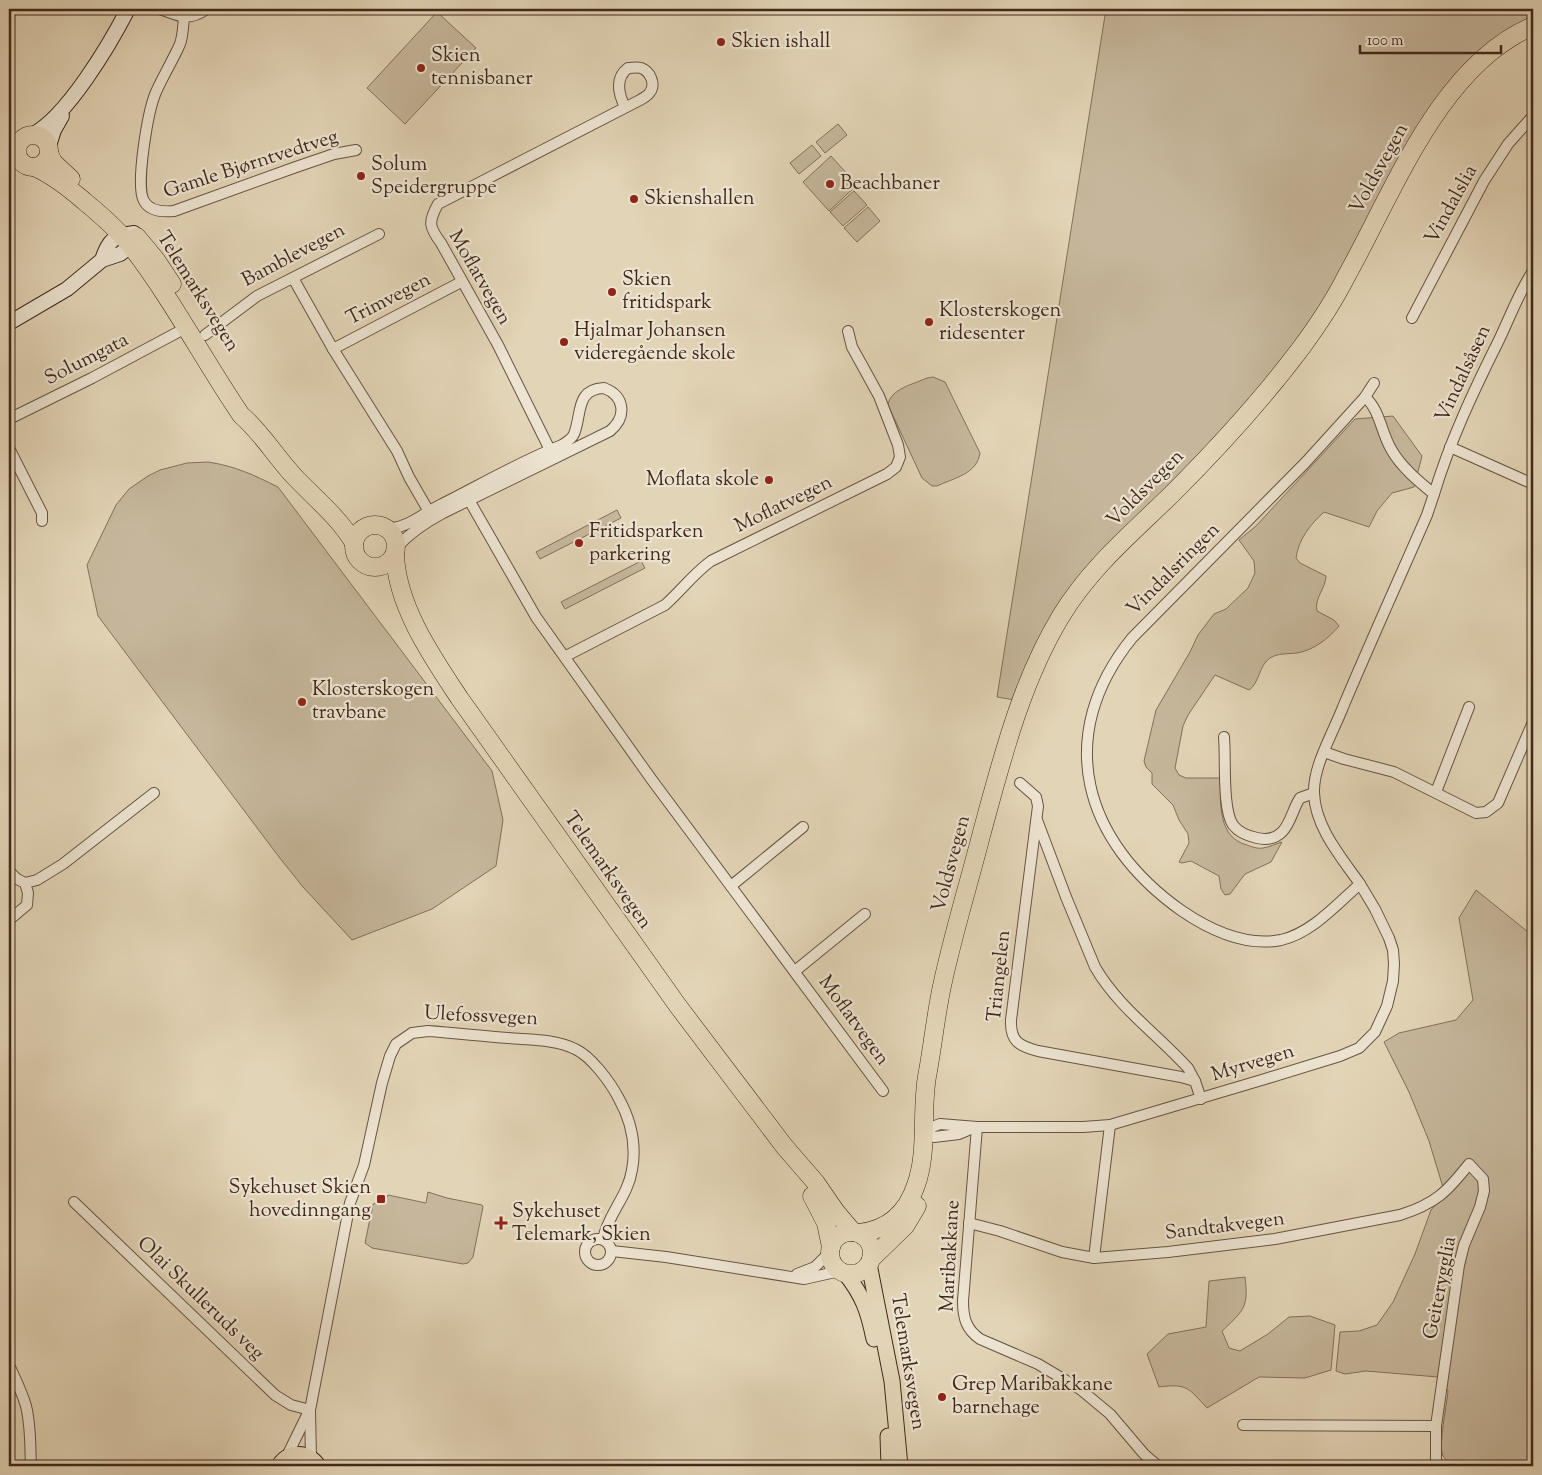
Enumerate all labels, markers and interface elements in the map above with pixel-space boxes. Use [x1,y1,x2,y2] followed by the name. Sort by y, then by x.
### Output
[1360,22,1501,54] scale bar
[731,28,831,57] place label: Skien ishall
[1367,31,1404,52] text: 100 m
[715,36,727,48] marker: Skien ishall
[431,42,533,94] place label: Skien tennisbaner
[415,62,427,74] marker: Skien tennisbaner
[1343,118,1417,220] street label: Voldsvegen
[160,123,342,207] street label: Gamle Bjørntvedtveg
[371,151,497,203] place label: Solum Speidergruppe
[1418,160,1486,250] street label: Vindalslia
[355,170,367,182] marker: Solum Speidergruppe
[840,170,940,199] place label: Beachbaner
[824,178,836,190] marker: Beachbaner
[644,185,755,214] place label: Skienshallen
[628,193,640,205] marker: Skienshallen
[237,216,351,295] street label: Bamblevegen
[440,225,518,331] street label: Moflatvegen
[148,226,246,358] street label: Telemarksvegen
[342,266,436,334] street label: Trimvegen
[622,266,712,318] place label: Skien fritidspark
[606,286,618,298] marker: Skien fritidspark
[939,297,1062,349] place label: Klosterskogen ridesenter
[923,316,935,328] marker: Klosterskogen ridesenter
[574,317,736,369] place label: Hjalmar Johansen videregående skole
[1429,320,1499,427] street label: Vindalsåsen
[40,326,134,394] street label: Solumgata
[558,336,570,348] marker: Hjalmar Johansen videregående skole
[1101,443,1192,534] street label: Voldsvegen
[646,466,759,495] place label: Moflata skole
[730,469,838,541] street label: Moflatvegen
[763,474,775,486] marker: Moflata skole
[1121,517,1227,623] street label: Vindalsringen
[589,518,704,570] place label: Fritidsparken parkering
[573,537,585,549] marker: Fritidsparken parkering
[312,676,435,728] place label: Klosterskogen travbane
[296,696,308,708] marker: Klosterskogen travbane
[556,806,659,936] street label: Telemarksvegen
[925,812,979,916] street label: Voldsvegen
[981,929,1019,1023] street label: Triangelen
[810,970,896,1072] street label: Moflatvegen
[423,1000,539,1034] street label: Ulefossvegen
[1208,1038,1298,1090] street label: Myrvegen
[229,1174,371,1226] place label: Sykehuset Skien hovedinngang
[375,1193,387,1205] marker: Sykehuset Skien hovedinngang
[512,1198,651,1250] place label: Sykehuset Telemark, Skien
[934,1199,968,1313] street label: Maribakkane
[1163,1205,1287,1249] street label: Sandtakvegen
[494,1216,508,1230] marker: Sykehuset Telemark, Skien
[130,1230,271,1368] street label: Olai Skulleruds veg
[1417,1234,1465,1342] street label: Geiterygglia
[882,1292,932,1433] street label: Telemarksvegen
[952,1371,1113,1423] place label: Grep Maribakkane barnehage
[936,1391,948,1403] marker: Grep Maribakkane barnehage

